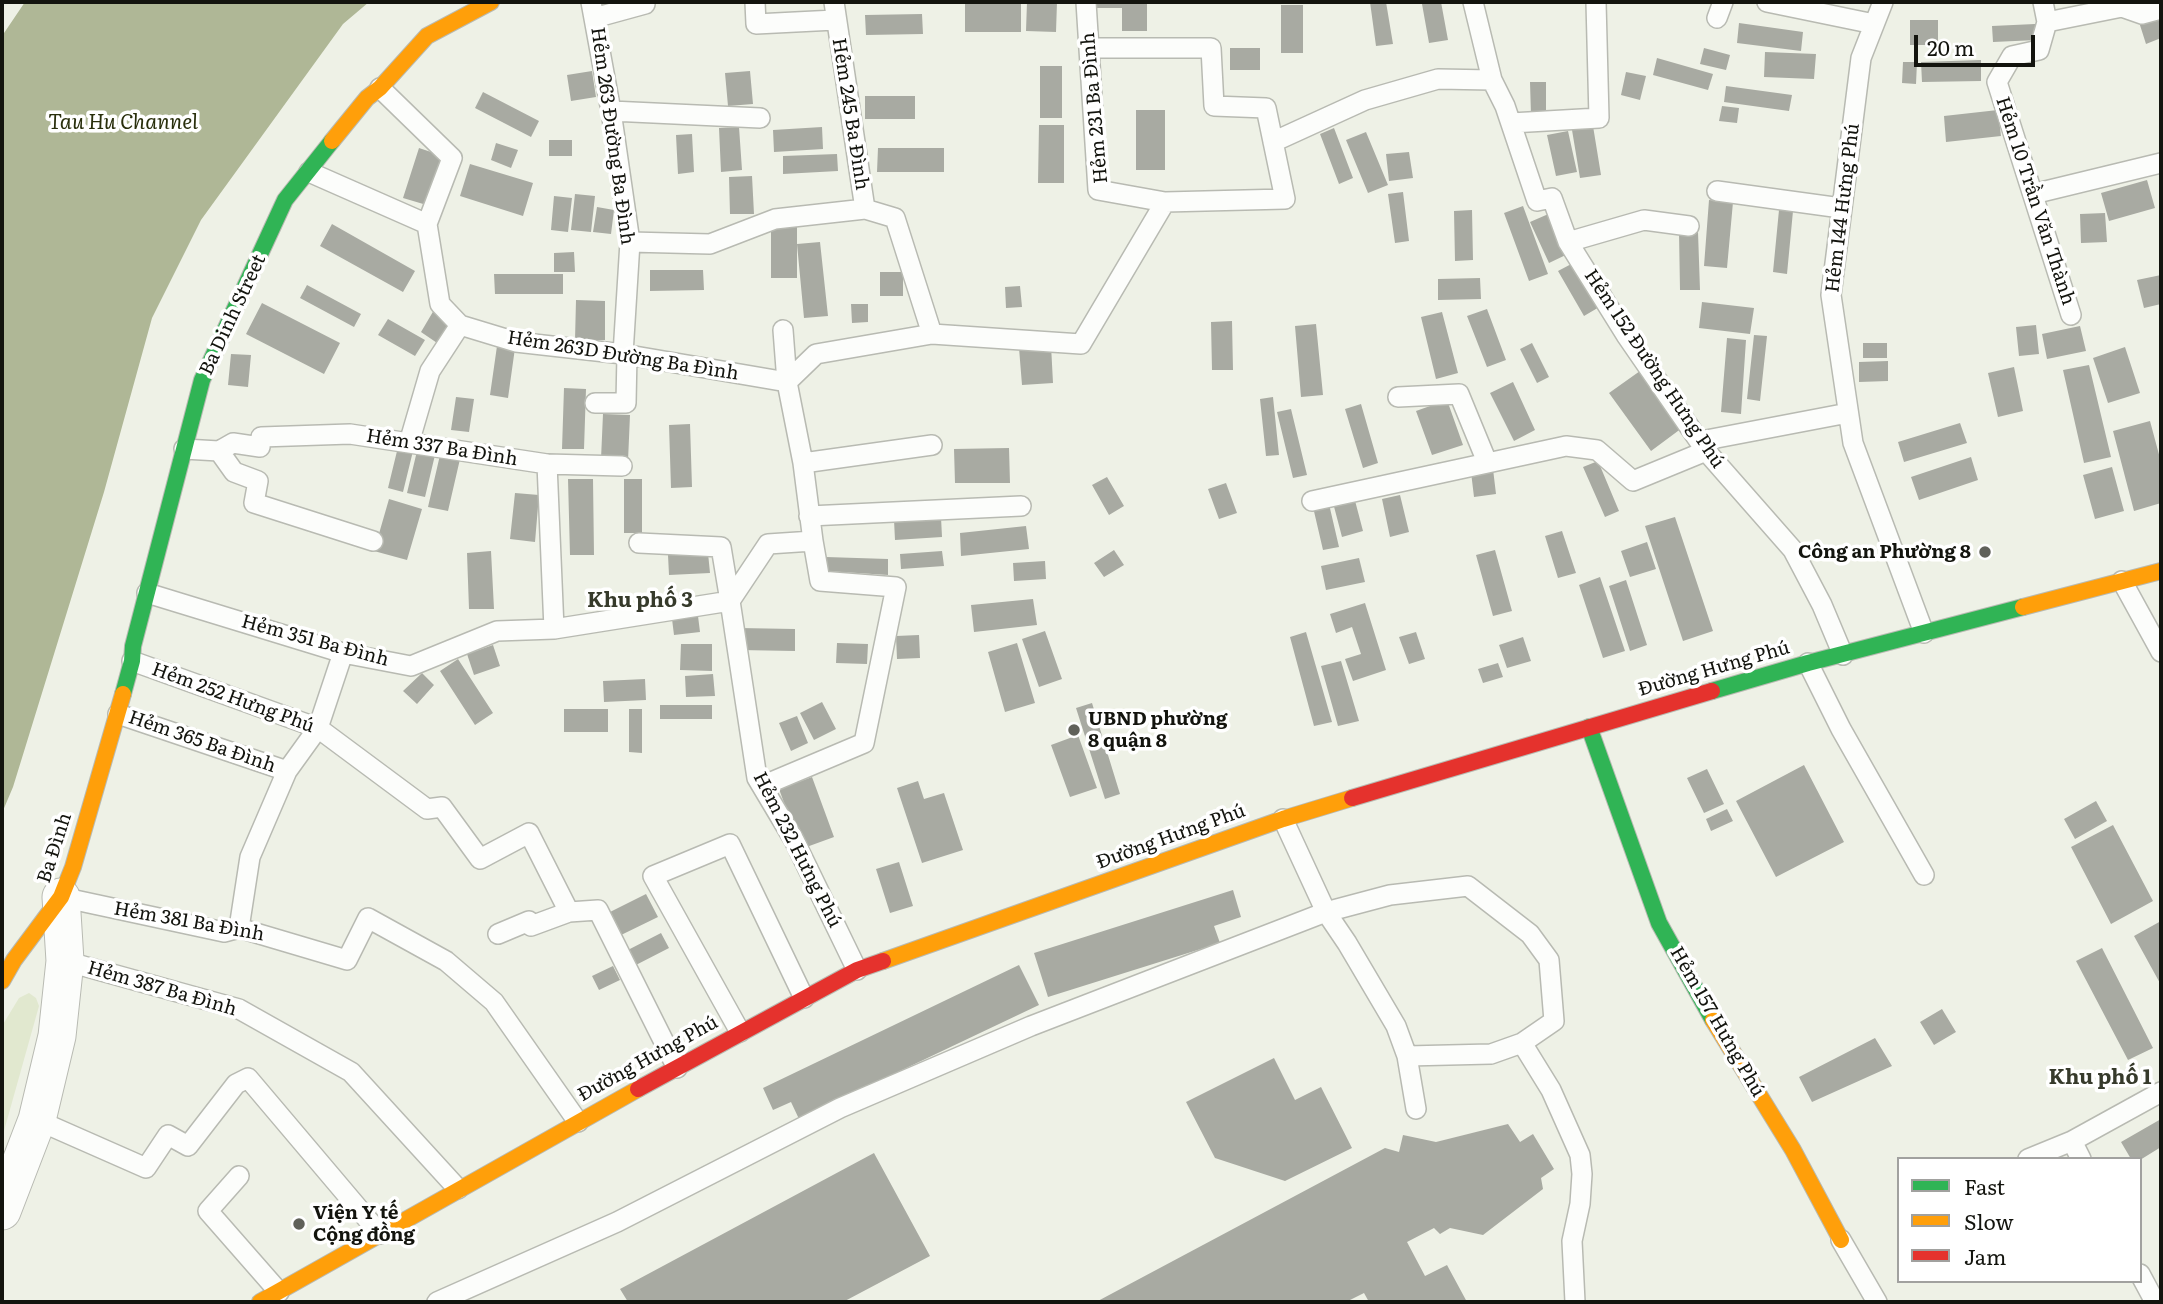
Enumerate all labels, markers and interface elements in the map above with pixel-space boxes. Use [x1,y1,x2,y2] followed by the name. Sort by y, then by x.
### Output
[1918,21,2039,65] scale bar
[585,26,639,246] street label: Hẻm 263 Đường Ba Đình
[1077,31,1113,185] street label: Hẻm 231 Ba Đình
[1927,31,1974,62] text: 20 m
[827,36,873,192] street label: Hẻm 245 Ba Đình
[1991,94,2079,308] street label: Hẻm 10 Trần Văn Thành
[48,110,198,136] water label: Tau Hu Channel
[1821,122,1865,294] street label: Hẻm 144 Hưng Phú
[195,251,271,379] street label: Ba Dinh Street
[1579,265,1729,473] street label: Hẻm 152 Đường Hưng Phú
[506,326,740,386] street label: Hẻm 263D Đường Ba Đình
[365,425,519,471] street label: Hẻm 337 Ba Đình
[1798,541,1971,563] place label: Công an Phường 8
[1977,544,1993,560] marker: Công an Phường 8
[587,588,693,614] district label: Khu phố 3
[239,610,391,672] street label: Hẻm 351 Ba Đình
[1636,636,1792,702] street label: Đường Hưng Phú
[149,658,317,738] street label: Hẻm 252 Hưng Phú
[125,706,279,778] street label: Hẻm 365 Ba Đình
[1088,708,1227,752] place label: UBND phường 8 quận 8
[1066,722,1082,738] marker: UBND phường 8 quận 8
[748,768,846,932] street label: Hẻm 232 Hưng Phú
[1094,800,1248,874] street label: Đường Hưng Phú
[33,810,77,886] street label: Ba Đình
[112,898,266,946] street label: Hẻm 381 Ba Đình
[1665,943,1769,1101] street label: Hẻm 157 Hưng Phú
[85,957,239,1021] street label: Hẻm 387 Ba Đình
[574,1011,722,1107] street label: Đường Hưng Phú
[2049,1065,2151,1091] district label: Khu phố 1
[1897,1157,2142,1283] legend
[1964,1170,2005,1201] text: Fast
[313,1202,415,1246] place label: Viện Y tế Cộng đồng
[1964,1205,2014,1236] text: Slow
[291,1216,307,1232] marker: Viện Y tế Cộng đồng
[1964,1240,2006,1271] text: Jam

